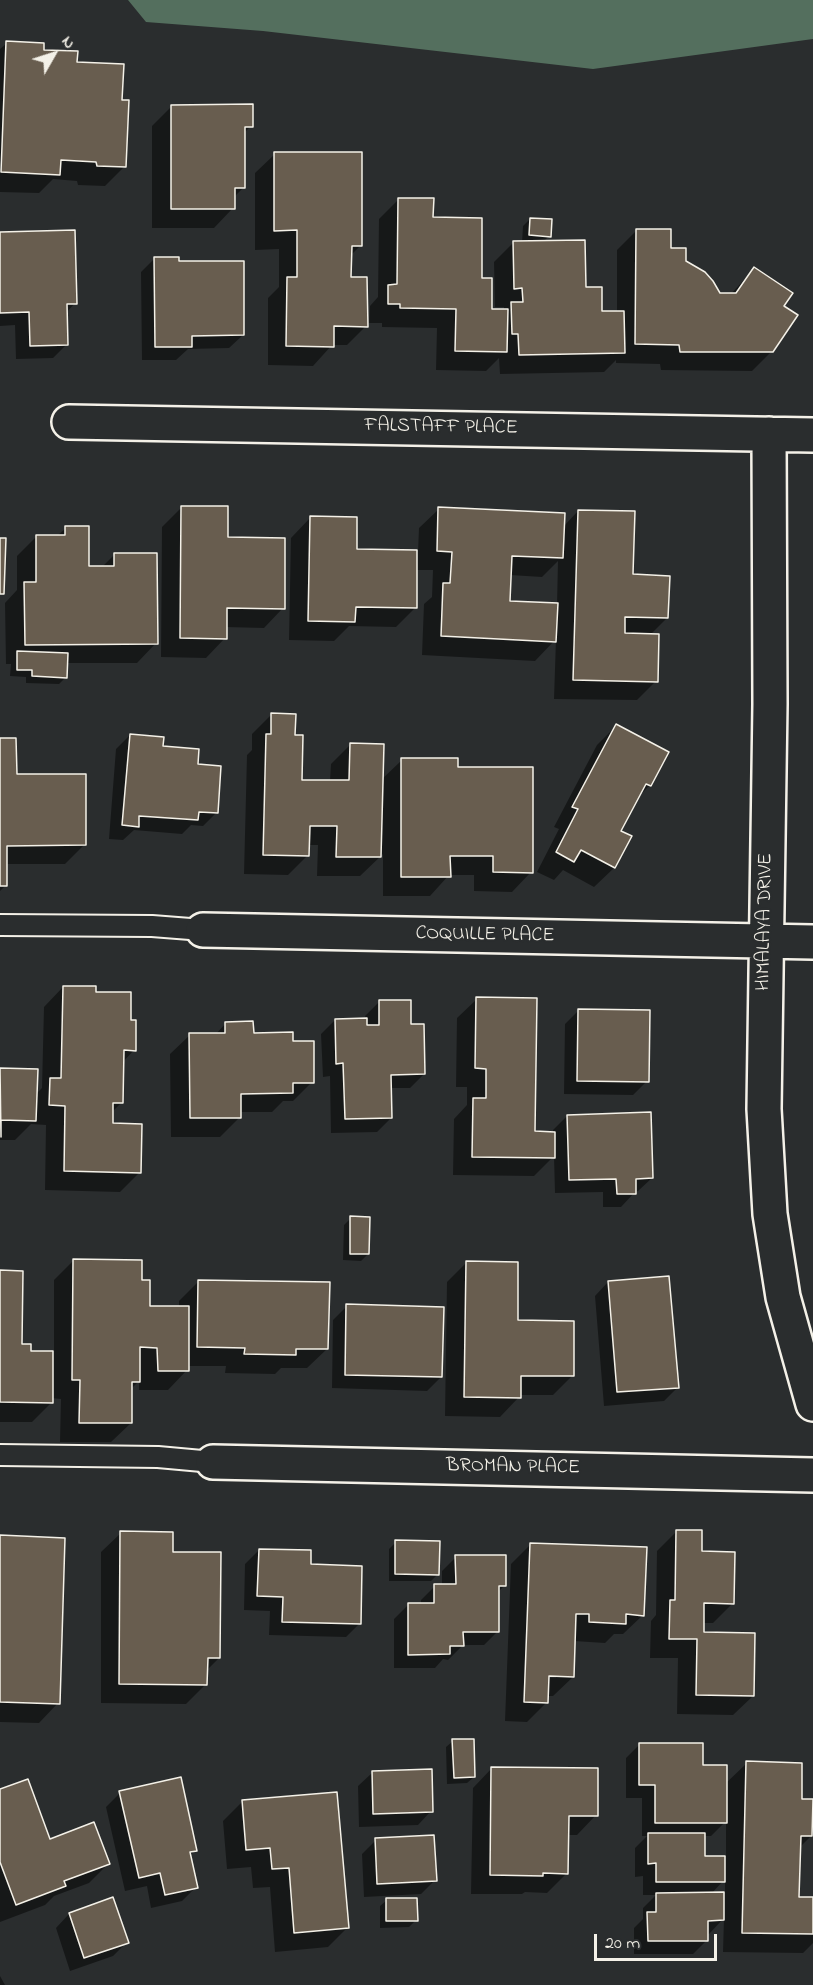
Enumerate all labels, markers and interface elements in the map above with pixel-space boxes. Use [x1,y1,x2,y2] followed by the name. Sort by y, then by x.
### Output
[24,24,84,84] north arrow
[55,31,81,54] text: N
[364,415,518,441] street label: FALSTAFF PLACE
[753,853,779,991] street label: HIMALAYA DRIVE
[415,923,555,949] street label: COQUILLE PLACE
[446,1455,580,1481] street label: BROMAN PLACE
[597,1922,720,1960] scale bar
[605,1931,640,1957] text: 20 m

